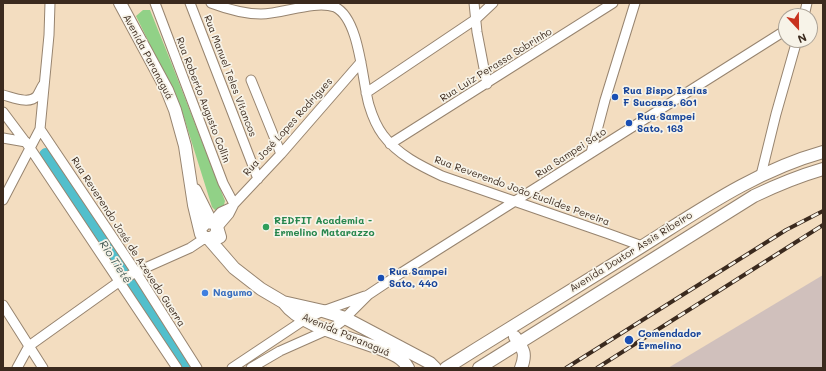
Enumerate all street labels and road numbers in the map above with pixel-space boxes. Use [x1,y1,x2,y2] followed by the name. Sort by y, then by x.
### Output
[120,12,176,102] street label: Avenida Paranaguá
[201,14,259,138] street label: Rua Manuel Teles Vitancos
[438,26,554,104] street label: Rua Luiz Perassa Sobrinho
[173,36,233,164] street label: Rua Roberto Augusto Collin
[241,76,335,178] street label: Rua José Lopes Rodrigues
[533,126,609,180] street label: Rua Sampei Sato
[433,154,611,228] street label: Rua Reverendo João Euclides Pereira
[69,155,187,329] street label: Rua Reverendo José de Azevedo Guerra
[567,209,695,295] street label: Avenida Doutor Assis Ribeiro
[300,311,392,359] street label: Avenida Paranaguá

